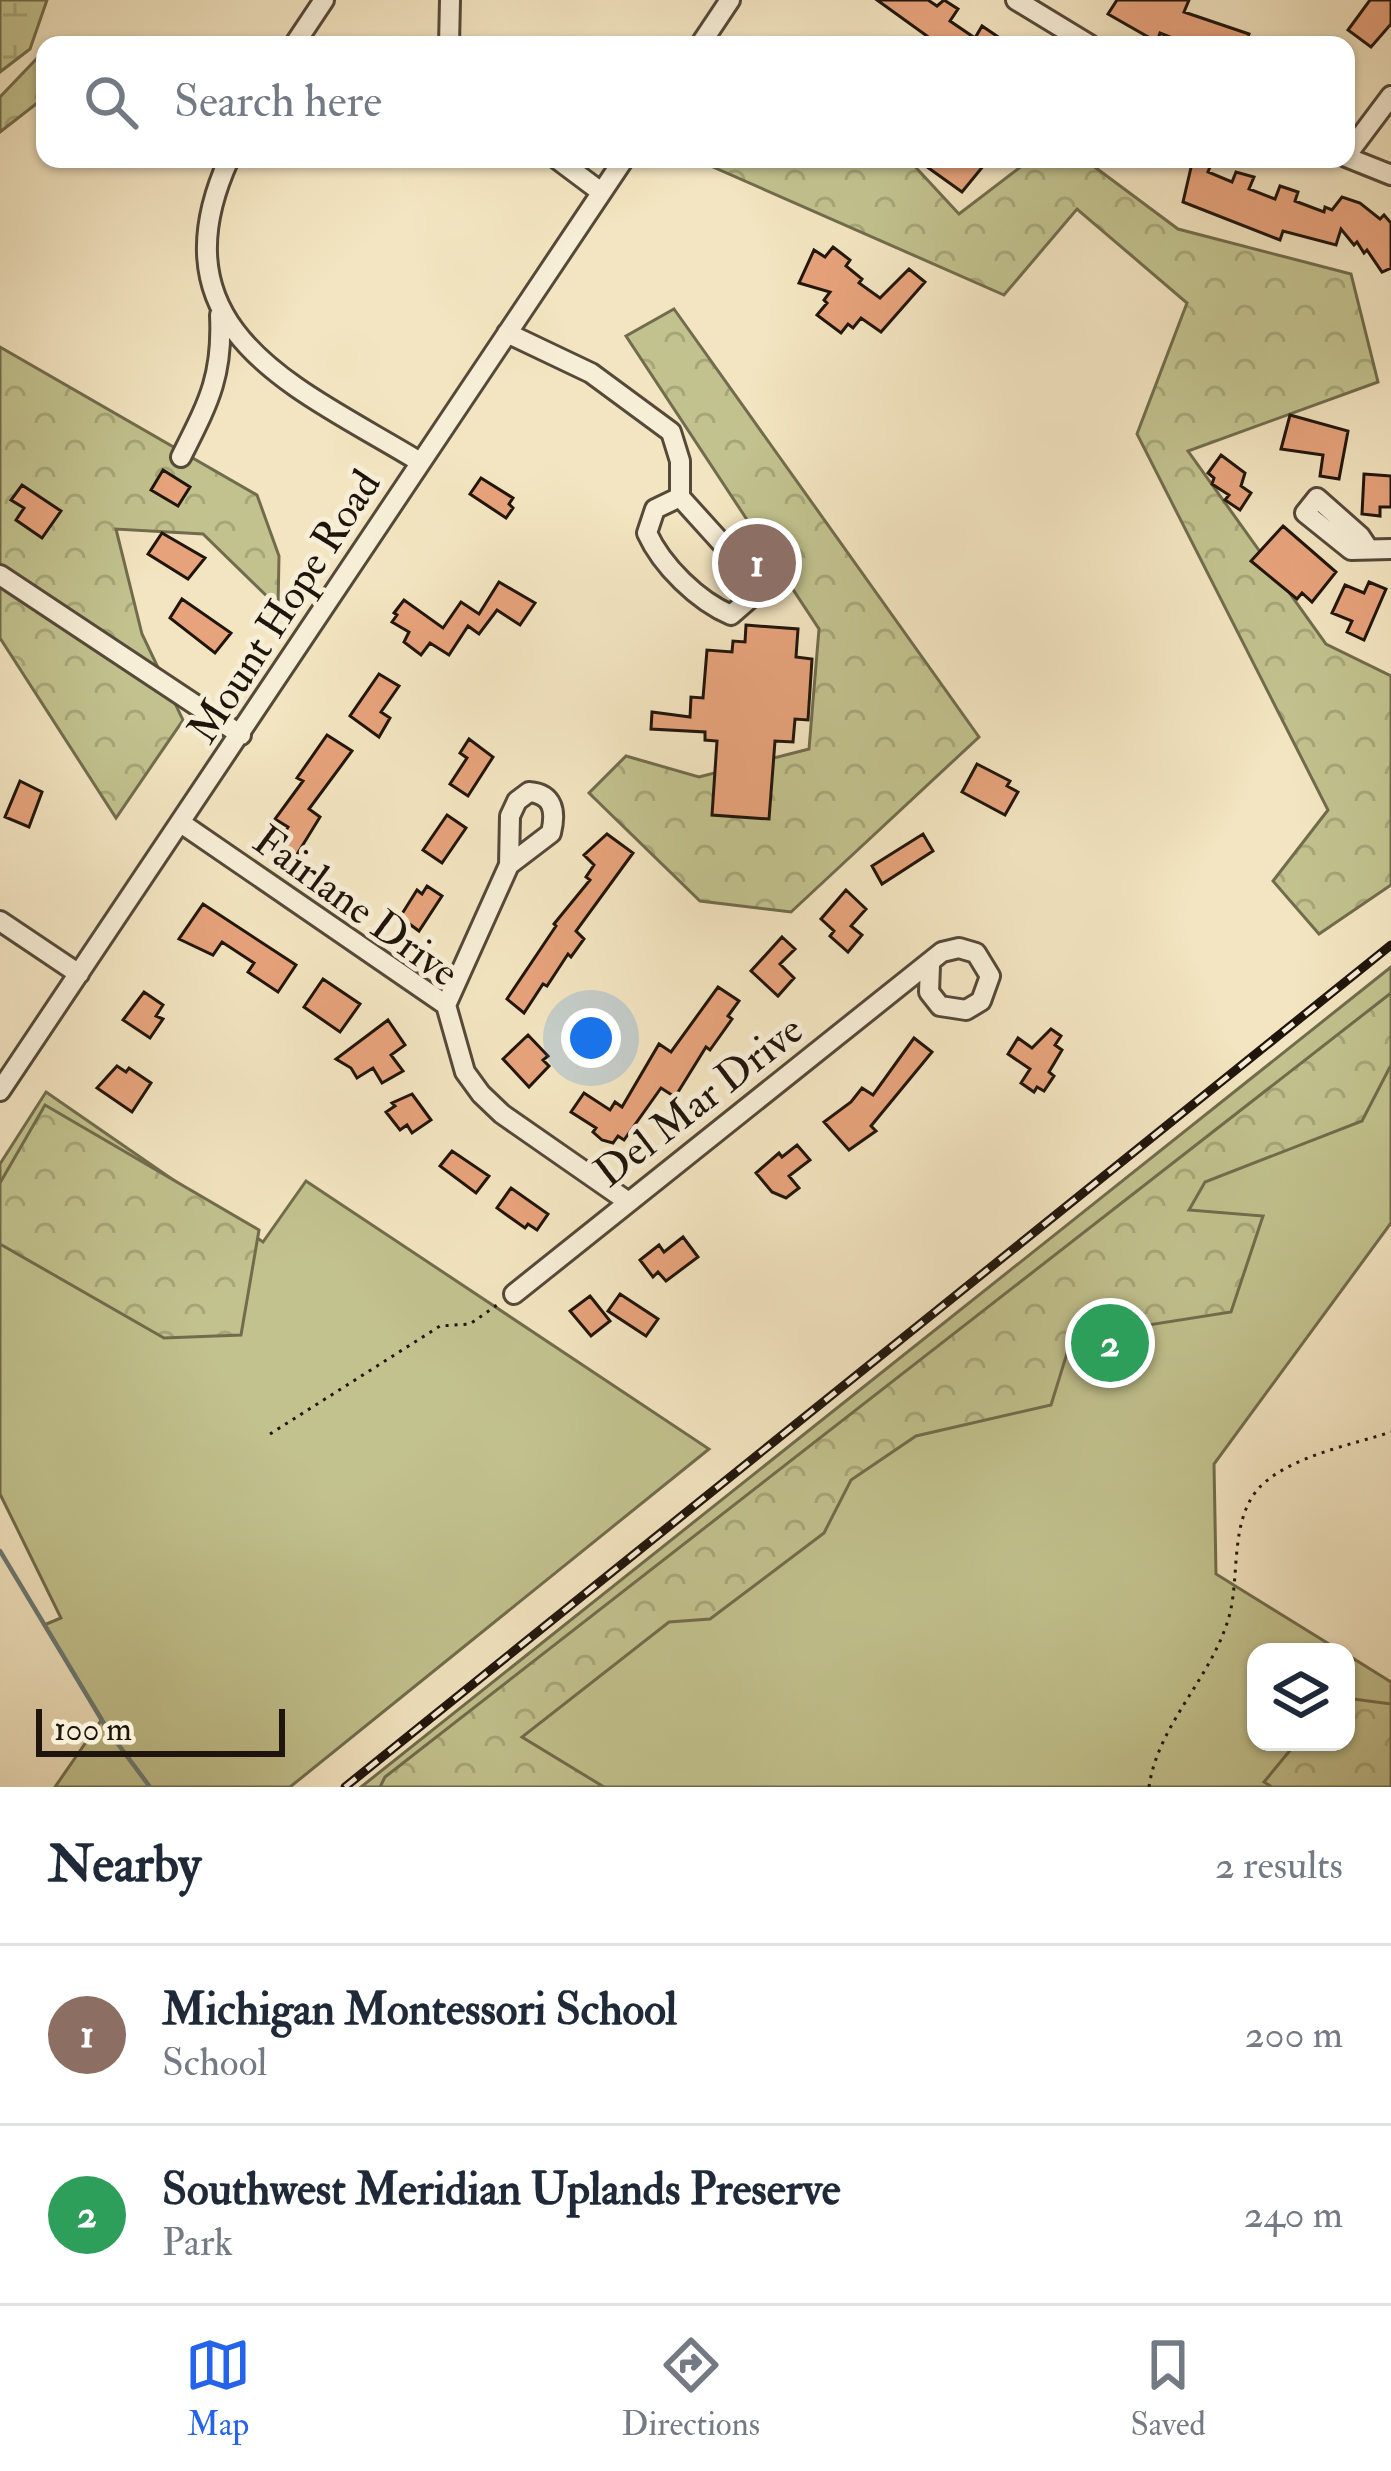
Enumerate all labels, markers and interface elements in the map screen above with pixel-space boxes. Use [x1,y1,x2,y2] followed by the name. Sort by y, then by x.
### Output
[36,36,1355,168] search box
[78,69,144,135] icon: search
[174,74,382,130] text: Search here
[177,461,392,753] street label: Mount Hope Road
[718,518,796,608] pin: 1
[243,815,469,999] street label: Fairlane Drive
[585,1004,814,1199] street label: Del Mar Drive
[561,1008,621,1068] your location
[1071,1298,1149,1388] pin: 2
[1247,1643,1355,1751] map controls
[1247,1643,1355,1751] button: layers
[36,1703,285,1756] scale bar
[54,1709,132,1750] text: 100 m
[48,1833,201,1897] text: Nearby
[1215,1841,1343,1890] text: 2 results
[162,1982,677,2038] text: Michigan Montessori School
[80,2010,94,2059] text: 1
[1245,2010,1343,2059] text: 200 m
[162,2038,267,2087] text: School
[162,2162,841,2218] text: Southwest Meridian Uplands Preserve
[77,2190,97,2239] text: 2
[1244,2190,1343,2239] text: 240 m
[162,2218,233,2267] text: Park
[185,2332,251,2445] tab: Map
[622,2332,760,2445] tab: Directions
[1130,2332,1206,2445] tab: Saved

